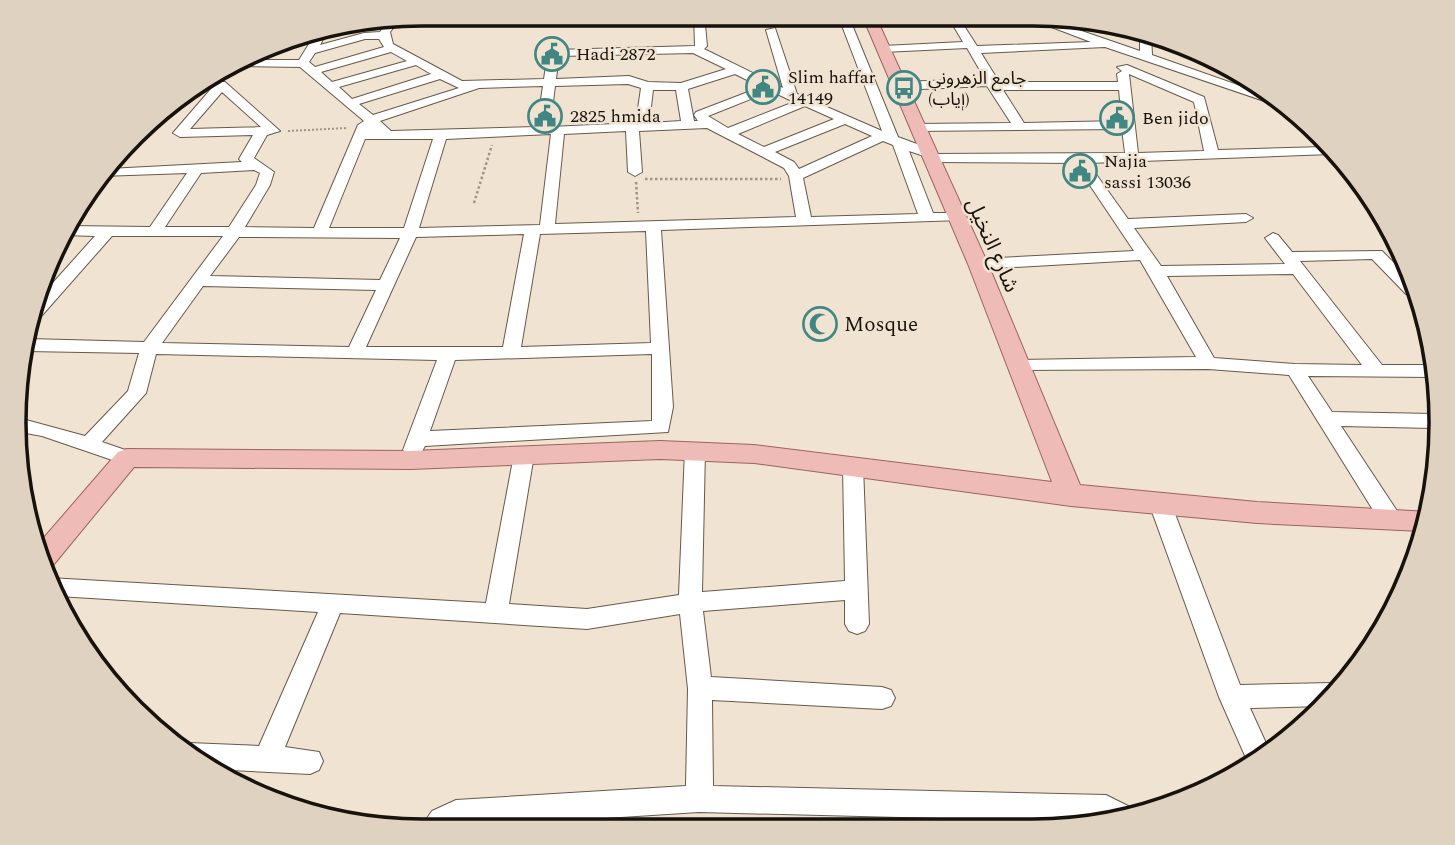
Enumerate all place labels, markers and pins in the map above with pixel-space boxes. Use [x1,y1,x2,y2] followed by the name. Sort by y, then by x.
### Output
[533,35,571,73] public building icon: Hadi 2872
[576,41,656,68] place label: Hadi 2872
[788,64,876,112] place label: Slim haffar 14149
[928,65,1026,113] place label: جامع الزهروني (إياب)
[744,68,782,106] public building icon: Slim haffar 14149
[885,69,923,107] bus stop icon: جامع الزهروني (إياب)
[526,97,564,135] public building icon: 2825 hmida
[1098,99,1136,137] public building icon: Ben jido
[570,103,661,130] place label: 2825 hmida
[1142,105,1209,132] place label: Ben jido
[1104,148,1191,196] place label: Najia sassi 13036
[1061,152,1099,190] public building icon: Najia sassi 13036
[801,305,839,343] mosque icon: Mosque
[844,309,918,341] place label: Mosque

